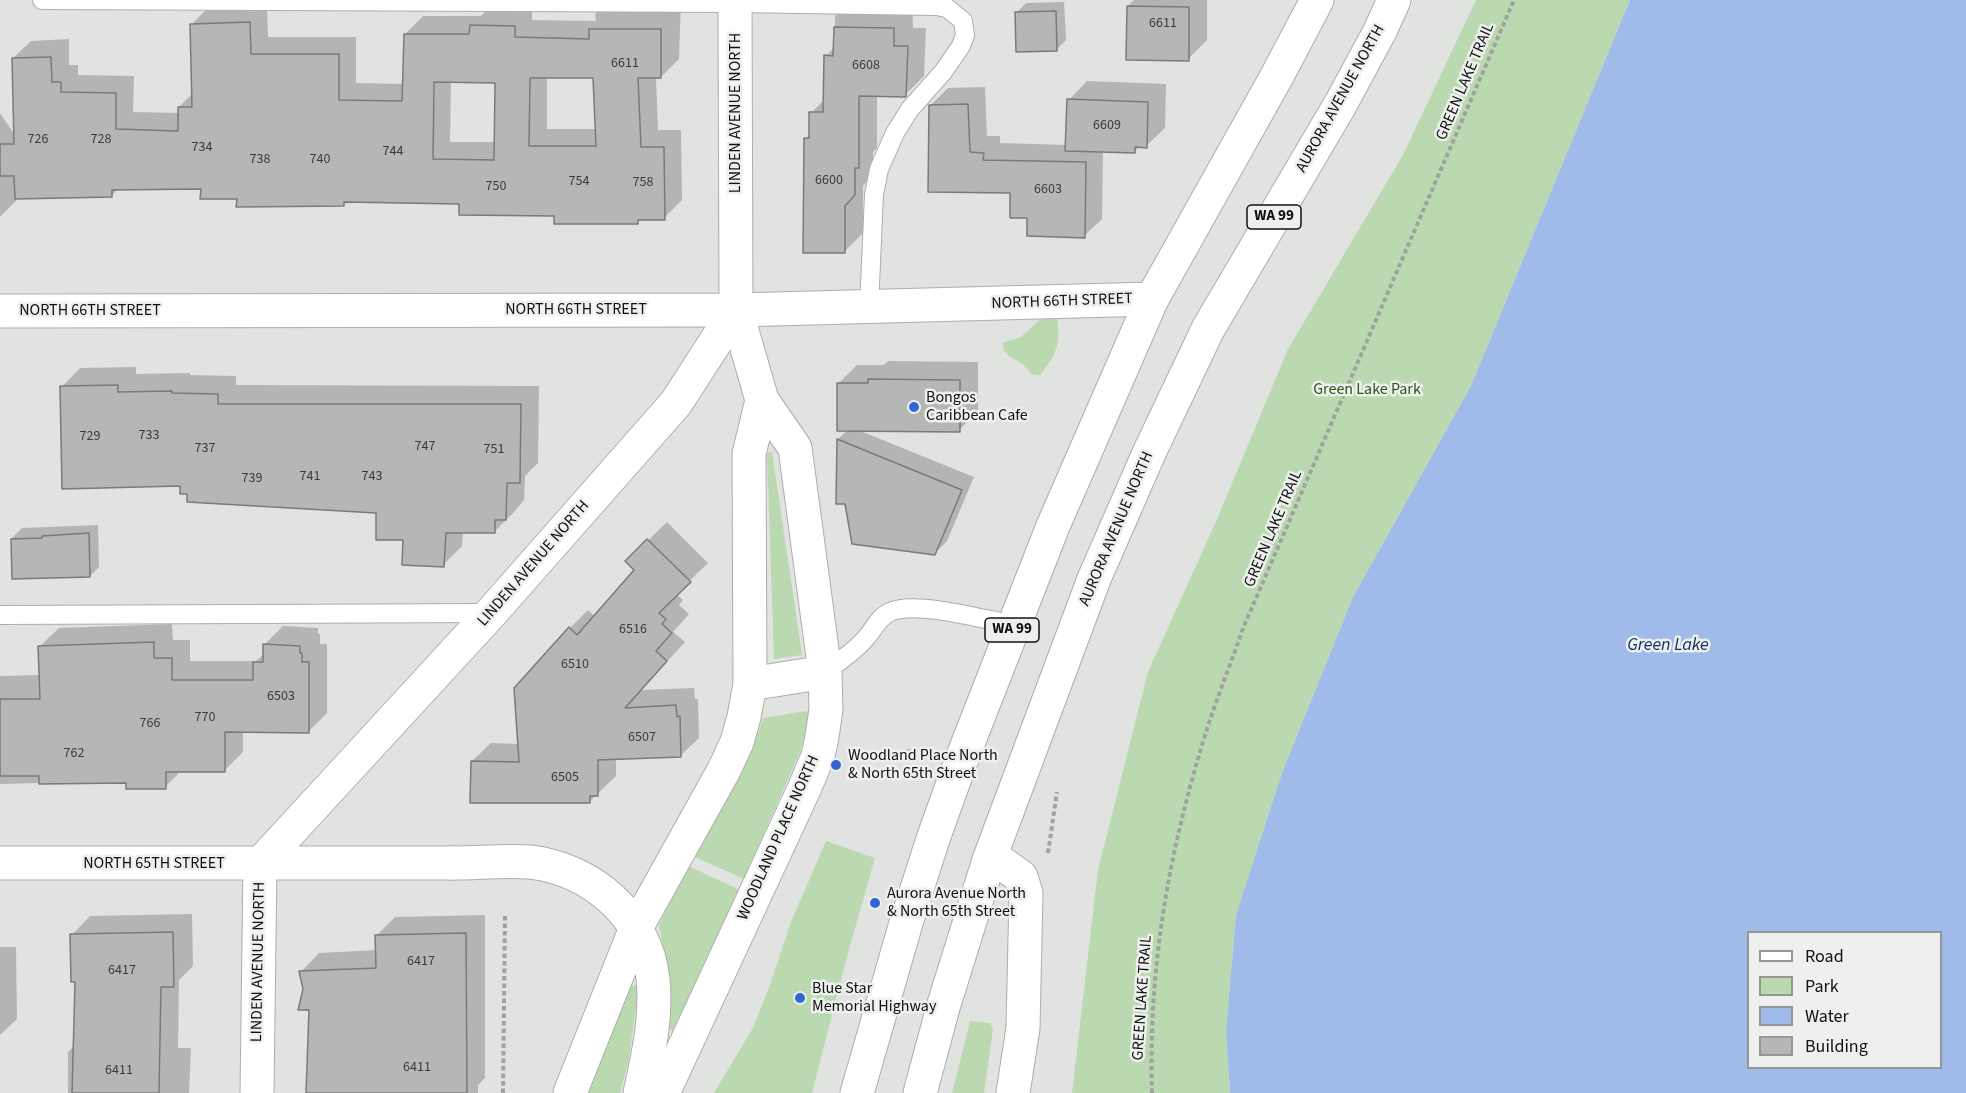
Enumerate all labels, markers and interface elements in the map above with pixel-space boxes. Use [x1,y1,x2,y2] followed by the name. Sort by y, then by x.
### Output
[1149,16,1177,32] house number: 6611
[1433,21,1499,143] street label: GREEN LAKE TRAIL
[1292,22,1390,176] street label: AURORA AVENUE NORTH
[726,33,746,193] street label: LINDEN AVENUE NORTH
[611,56,639,72] house number: 6611
[852,58,880,74] house number: 6608
[1093,118,1121,134] house number: 6609
[28,132,48,148] house number: 726
[91,132,111,148] house number: 728
[192,140,212,156] house number: 734
[383,144,403,160] house number: 744
[250,152,270,168] house number: 738
[310,152,330,168] house number: 740
[815,173,843,189] house number: 6600
[569,174,589,190] house number: 754
[633,175,653,191] house number: 758
[486,179,506,195] house number: 750
[1034,182,1062,198] house number: 6603
[1247,205,1301,229] road number: WA 99
[991,290,1133,314] street label: NORTH 66TH STREET
[505,300,647,320] street label: NORTH 66TH STREET
[19,301,161,321] street label: NORTH 66TH STREET
[1313,380,1421,400] park label: Green Lake Park
[926,388,1028,426] place label: Bongos Caribbean Cafe
[907,400,921,414] marker: Bongos Caribbean Cafe
[139,428,159,444] house number: 733
[80,429,100,445] house number: 729
[415,439,435,455] house number: 747
[195,441,215,457] house number: 737
[484,442,504,458] house number: 751
[1076,449,1158,609] street label: AURORA AVENUE NORTH
[1241,468,1307,590] street label: GREEN LAKE TRAIL
[300,469,320,485] house number: 741
[362,469,382,485] house number: 743
[242,471,262,487] house number: 739
[474,497,594,631] street label: LINDEN AVENUE NORTH
[985,618,1039,642] road number: WA 99
[619,622,647,638] house number: 6516
[1627,635,1709,657] water label: Green Lake
[561,657,589,673] house number: 6510
[267,689,295,705] house number: 6503
[195,710,215,726] house number: 770
[140,716,160,732] house number: 766
[628,730,656,746] house number: 6507
[64,746,84,762] house number: 762
[848,746,998,784] place label: Woodland Place North & North 65th Street
[734,753,824,923] street label: WOODLAND PLACE NORTH
[829,758,843,772] marker: Woodland Place North & North 65th Street
[551,770,579,786] house number: 6505
[83,854,225,874] street label: NORTH 65TH STREET
[248,882,270,1042] street label: LINDEN AVENUE NORTH
[887,884,1026,922] place label: Aurora Avenue North & North 65th Street
[868,896,882,910] marker: Aurora Avenue North & North 65th Street
[1747,931,1942,1069] legend
[1129,935,1157,1061] street label: GREEN LAKE TRAIL
[1805,944,1844,969] text: Road
[407,954,435,970] house number: 6417
[108,963,136,979] house number: 6417
[1805,974,1839,999] text: Park
[812,979,936,1017] place label: Blue Star Memorial Highway
[793,991,807,1005] marker: Blue Star Memorial Highway
[1805,1004,1849,1029] text: Water
[1805,1034,1868,1059] text: Building
[403,1060,431,1076] house number: 6411
[105,1063,133,1079] house number: 6411

